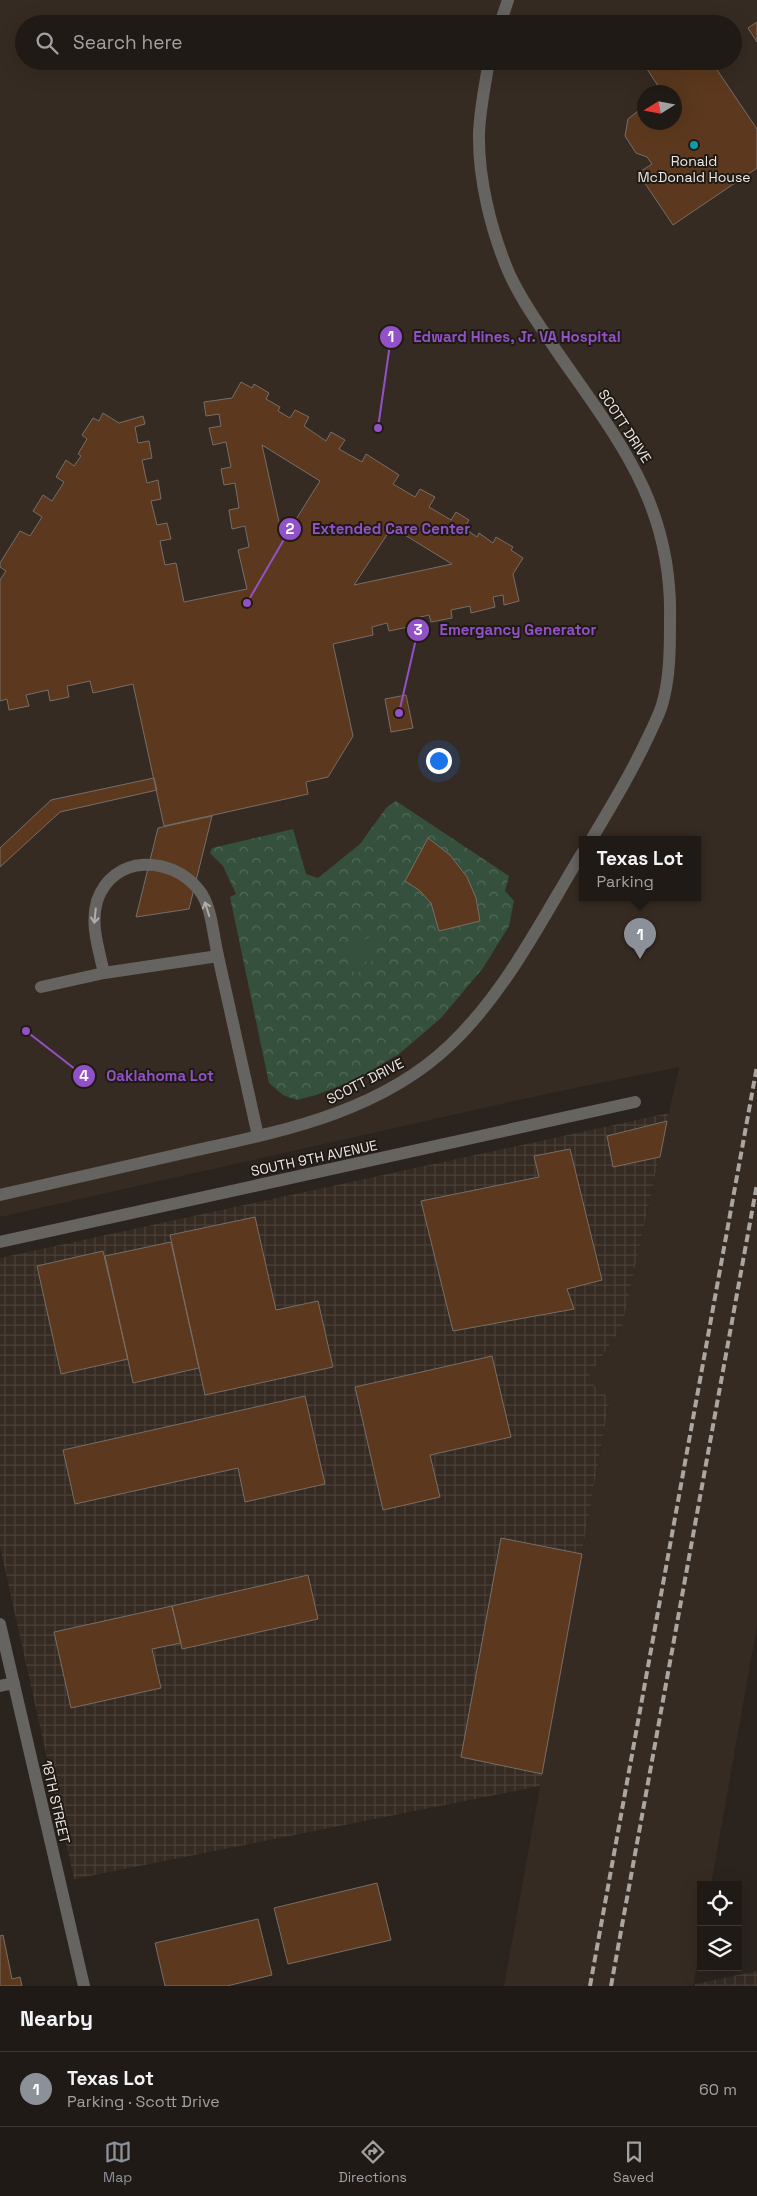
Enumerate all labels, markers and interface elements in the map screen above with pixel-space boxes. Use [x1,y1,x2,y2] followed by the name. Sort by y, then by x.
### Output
[15,15,742,70] search box
[33,29,61,57] icon: search
[73,30,183,55] text: Search here
[637,85,682,130] north arrow
[688,139,700,151] marker: Ronald McDonald House
[637,152,751,186] place label: Ronald McDonald House
[378,322,632,352] callout: Edward Hines, Jr. VA Hospital
[388,327,394,346] text: 1
[413,327,621,346] text: Edward Hines, Jr. VA Hospital
[594,386,656,466] street label: SCOTT DRIVE
[277,514,481,544] callout: Extended Care Center
[286,519,295,538] text: 2
[312,519,470,538] text: Extended Care Center
[405,615,607,645] callout: Emergancy Generator
[413,620,423,639] text: 3
[440,620,596,639] text: Emergancy Generator
[426,748,452,774] your location
[579,836,701,901] popup
[597,846,683,871] text: Texas Lot
[597,871,654,892] text: Parking
[201,901,211,917] one-way arrow
[90,908,100,924] one-way arrow
[624,918,656,959] pin: 1
[323,1054,407,1108] street label: SCOTT DRIVE
[71,1061,224,1091] callout: Oaklahoma Lot
[79,1066,89,1085] text: 4
[106,1066,214,1085] text: Oaklahoma Lot
[249,1136,379,1180] street label: SOUTH 9TH AVENUE
[38,1759,74,1845] street label: 18TH STREET
[697,1881,742,1971] map controls
[697,1881,742,1926] button: locate
[697,1926,742,1971] button: layers
[20,2005,93,2032] text: Nearby
[67,2066,154,2091] text: Texas Lot
[32,2079,40,2100] text: 1
[699,2079,737,2100] text: 60 m
[67,2091,220,2112] text: Parking · Scott Drive
[103,2138,132,2186] tab: Map
[338,2138,407,2186] tab: Directions
[613,2138,654,2186] tab: Saved

